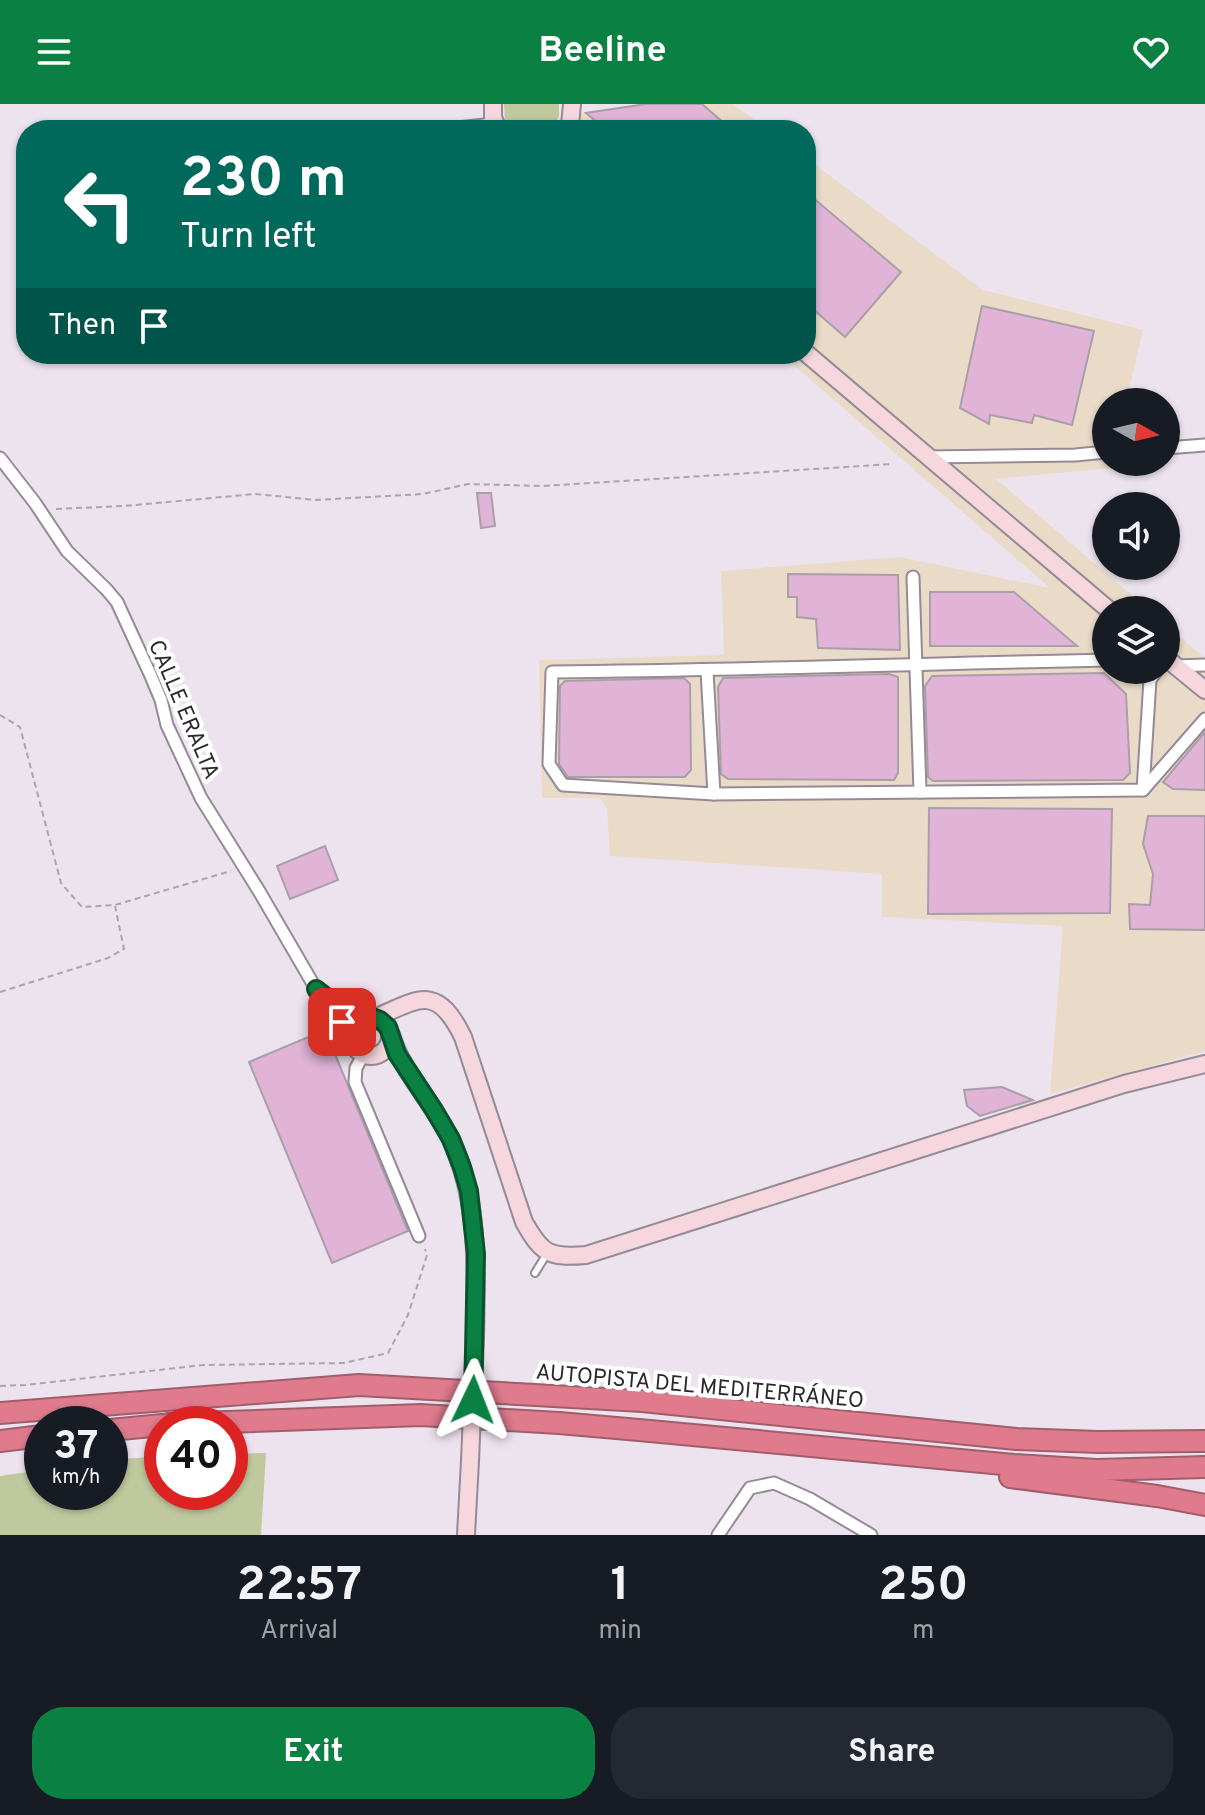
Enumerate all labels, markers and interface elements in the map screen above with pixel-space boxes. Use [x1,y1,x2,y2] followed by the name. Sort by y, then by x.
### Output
[538,29,667,75] text: Beeline
[32,30,76,74] icon: menu
[1129,30,1173,74] icon: heart
[180,146,347,216] text: 230 m
[48,152,152,256] icon: left
[180,215,317,261] text: Turn left
[132,304,176,348] icon: arrive
[48,308,116,345] text: Then
[1092,388,1180,476] north arrow
[1092,388,1180,684] map controls
[1092,492,1180,580] button: sound
[1092,596,1180,684] button: layers
[141,636,224,784] street label: CALLE ERALTA
[308,988,376,1056] pin
[320,1000,364,1044] icon: arrive
[431,1358,515,1442] position arrow
[535,1358,865,1415] street label: AUTOPISTA DEL MEDITERRÁNEO
[144,1406,248,1510] speed limit sign: 40
[54,1423,98,1473] text: 37
[52,1465,100,1491] text: km/h
[237,1557,362,1617] text: 22:57
[611,1557,630,1617] text: 1
[878,1557,968,1617] text: 250
[261,1615,338,1648] text: Arrival
[599,1615,642,1648] text: min
[912,1615,934,1648] text: m
[32,1707,595,1799] button: Exit
[611,1707,1173,1799] button: Share

